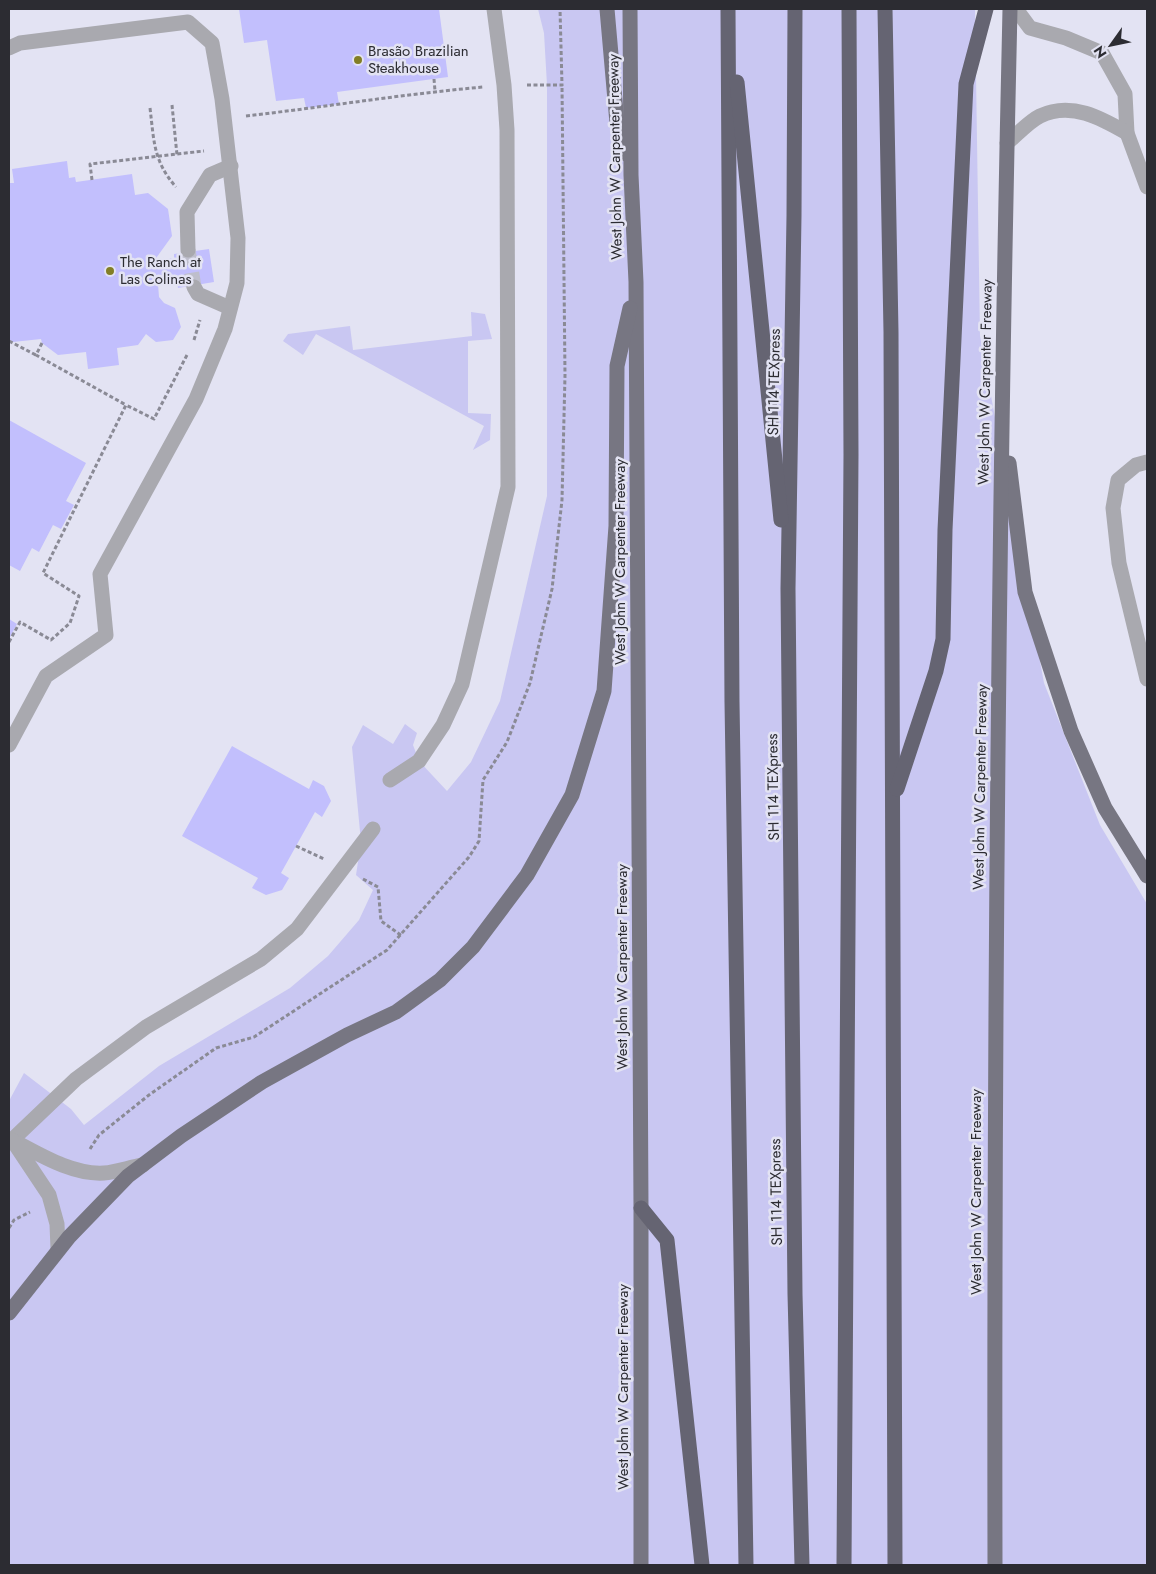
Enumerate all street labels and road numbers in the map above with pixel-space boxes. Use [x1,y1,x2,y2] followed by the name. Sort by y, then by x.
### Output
[602,53,628,260] street label: West John W Carpenter Freeway
[972,278,998,485] street label: West John W Carpenter Freeway
[762,328,786,436] street label: SH 114 TEXpress
[609,459,631,665] street label: West John W Carpenter Freeway
[967,683,993,890] street label: West John W Carpenter Freeway
[761,733,785,841] street label: SH 114 TEXpress
[611,864,633,1070] street label: West John W Carpenter Freeway
[965,1089,987,1295] street label: West John W Carpenter Freeway
[764,1138,788,1246] street label: SH 114 TEXpress
[612,1284,634,1490] street label: West John W Carpenter Freeway

